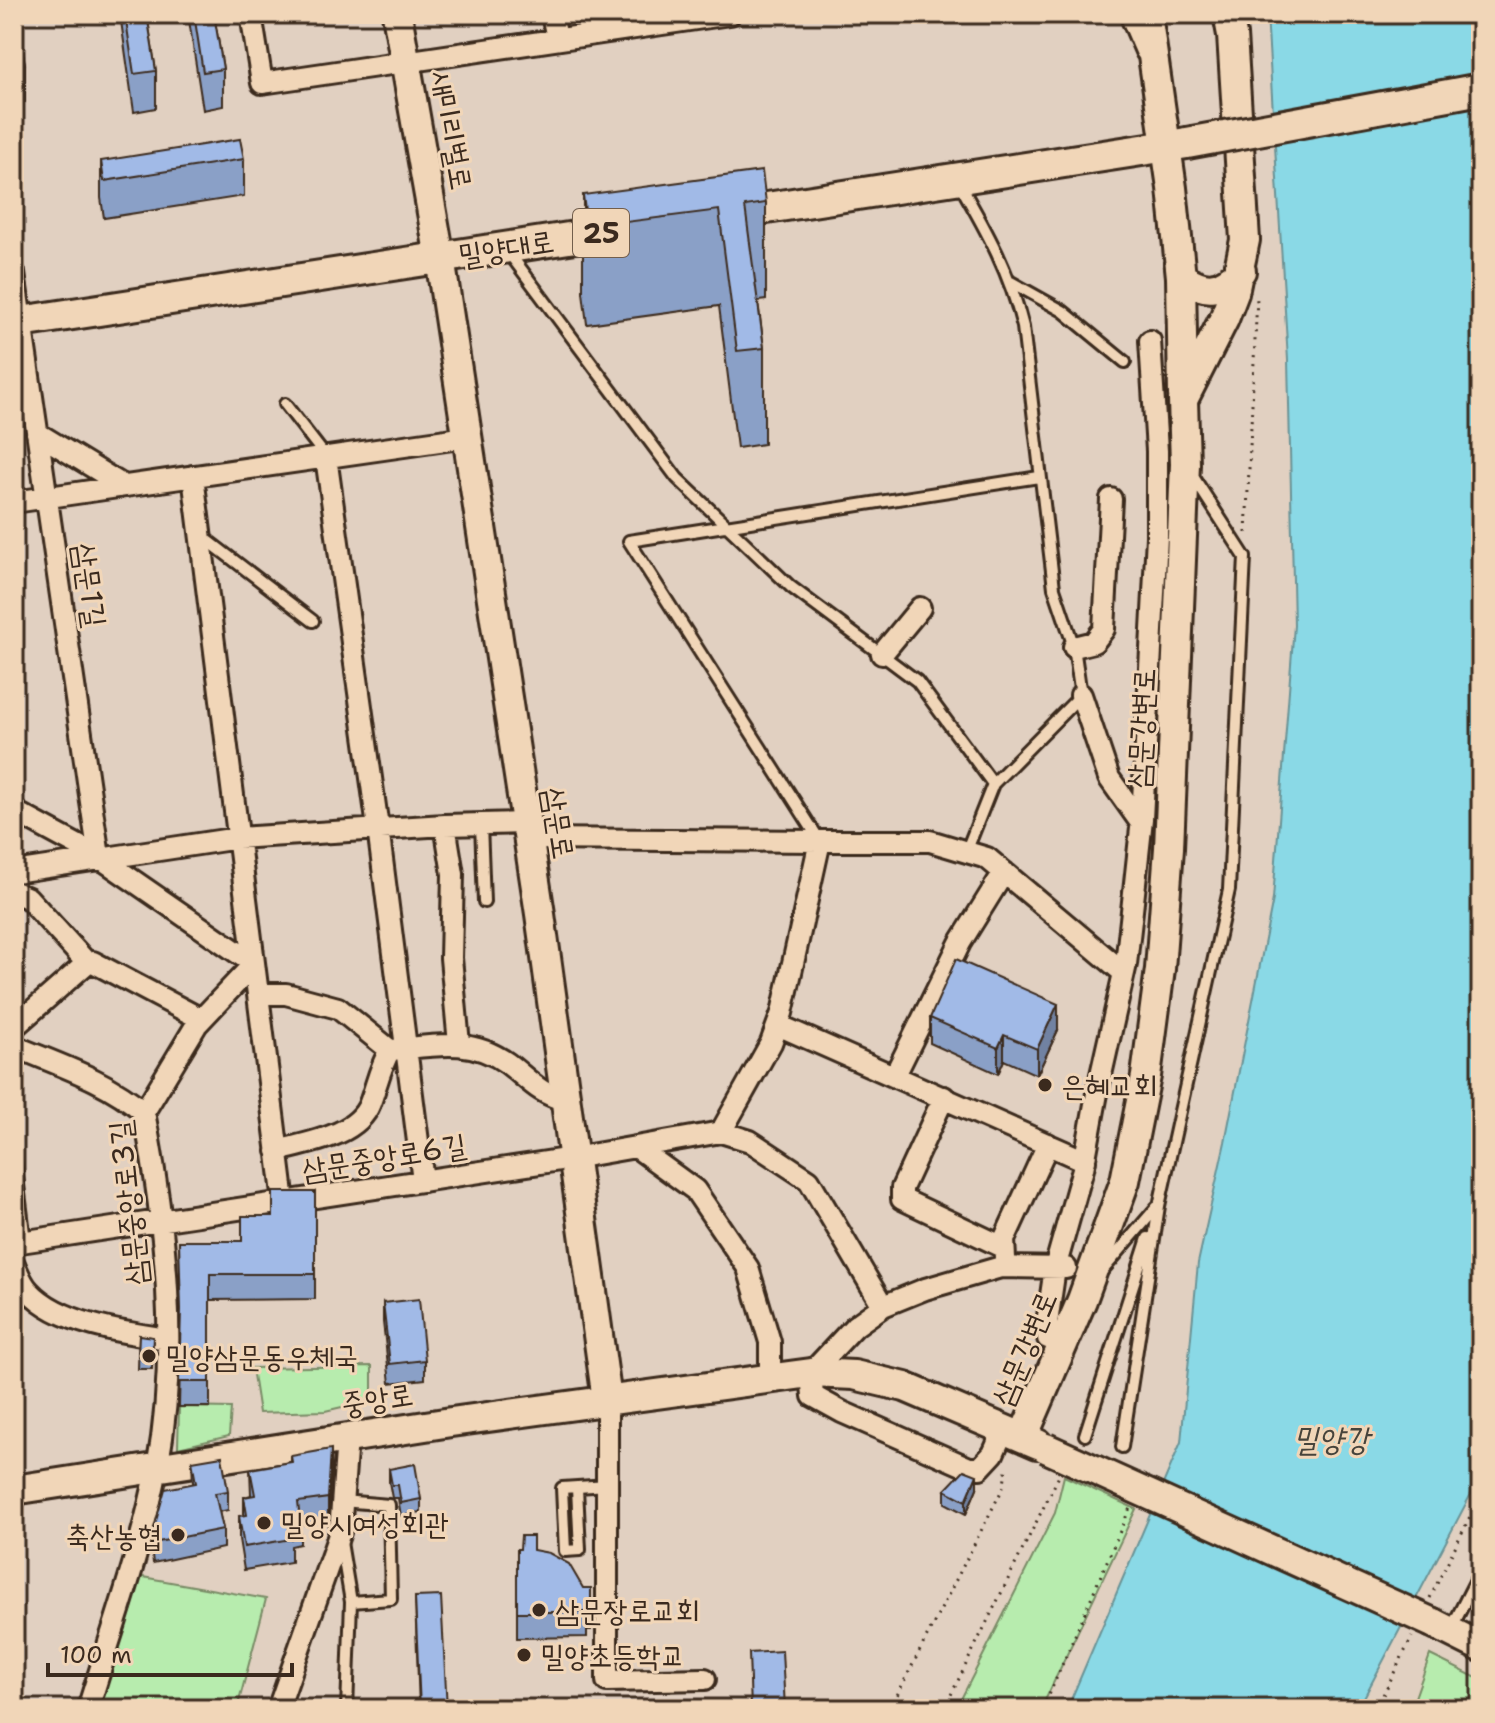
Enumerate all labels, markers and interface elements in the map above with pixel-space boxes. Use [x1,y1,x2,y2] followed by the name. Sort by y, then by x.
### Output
[421,67,483,193] street label: 새미리벌로
[573,209,629,257] road number: 25
[455,220,557,276] street label: 밀양대로
[64,540,116,630] street label: 삼문1길
[1117,667,1165,789] street label: 삼문강변로
[533,784,585,862] street label: 삼문로
[1061,1065,1158,1106] place label: 은혜교회
[1036,1076,1054,1094] marker: 은혜교회
[99,1118,157,1288] street label: 삼문중앙로3길
[299,1124,469,1190] street label: 삼문중앙로6길
[982,1284,1066,1412] street label: 삼문강변로
[165,1336,358,1377] place label: 밀양삼문동우체국
[140,1347,158,1365] marker: 밀양삼문동우체국
[338,1373,416,1425] street label: 중앙로
[1292,1417,1373,1460] water label: 밀양강
[280,1503,449,1544] place label: 밀양시여성회관
[255,1514,273,1532] marker: 밀양시여성회관
[65,1515,162,1556] place label: 축산농협
[169,1526,187,1544] marker: 축산농협
[555,1590,700,1631] place label: 삼문장로교회
[530,1601,548,1619] marker: 삼문장로교회
[48,1627,292,1677] scale bar
[540,1635,685,1676] place label: 밀양초등학교
[60,1639,132,1671] text: 100 m
[515,1646,533,1664] marker: 밀양초등학교

